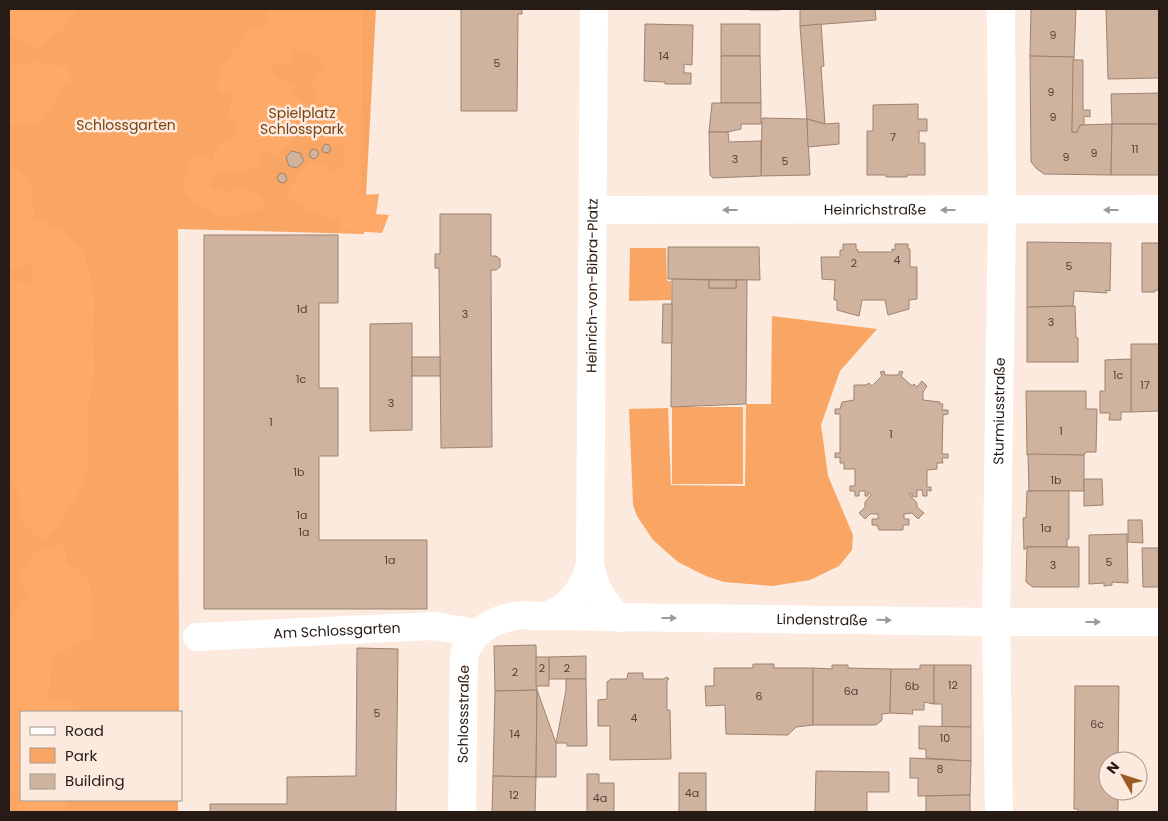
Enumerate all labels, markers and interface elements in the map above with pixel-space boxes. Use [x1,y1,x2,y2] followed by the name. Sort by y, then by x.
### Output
[1050,27,1057,43] house number: 9
[659,48,669,64] house number: 14
[494,55,501,71] house number: 5
[1048,84,1055,100] house number: 9
[260,103,345,139] park label: Spielplatz Schlosspark
[1050,109,1057,125] house number: 9
[76,115,176,135] park label: Schlossgarten
[890,129,896,145] house number: 7
[1131,141,1139,157] house number: 11
[1091,145,1098,161] house number: 9
[1063,149,1070,165] house number: 9
[732,151,738,167] house number: 3
[782,153,789,169] house number: 5
[581,198,603,373] street label: Heinrich-von-Bibra-Platz
[824,199,926,220] street label: Heinrichstraße
[722,206,738,214] one-way arrow
[940,206,956,214] one-way arrow
[1102,206,1118,214] one-way arrow
[894,252,901,268] house number: 4
[851,255,857,271] house number: 2
[1066,258,1073,274] house number: 5
[297,301,307,317] house number: 1d
[462,306,468,322] house number: 3
[1048,314,1054,330] house number: 3
[988,357,1010,465] street label: Sturmiusstraße
[1113,367,1123,383] house number: 1c
[296,371,306,387] house number: 1c
[1140,377,1150,393] house number: 17
[388,395,394,411] house number: 3
[269,414,273,430] house number: 1
[1059,423,1063,439] house number: 1
[889,426,893,442] house number: 1
[294,464,304,480] house number: 1b
[1051,472,1061,488] house number: 1b
[297,507,307,523] house number: 1a
[1041,520,1051,536] house number: 1a
[299,524,309,540] house number: 1a
[385,552,395,568] house number: 1a
[1106,554,1113,570] house number: 5
[1050,557,1056,573] house number: 3
[776,609,868,630] street label: Lindenstraße
[661,614,677,622] one-way arrow
[876,616,892,624] one-way arrow
[273,618,401,643] street label: Am Schlossgarten
[1085,618,1101,626] one-way arrow
[539,660,545,676] house number: 2
[564,660,570,676] house number: 2
[512,664,518,680] house number: 2
[453,665,474,763] street label: Schlossstraße
[948,677,958,693] house number: 12
[905,678,919,694] house number: 6b
[844,683,858,699] house number: 6a
[756,688,763,704] house number: 6
[374,705,381,721] house number: 5
[631,710,638,726] house number: 4
[20,711,182,801] legend
[1090,716,1104,732] house number: 6c
[65,720,104,741] text: Road
[510,726,520,742] house number: 14
[940,730,950,746] house number: 10
[65,745,97,766] text: Park
[1098,751,1148,801] north arrow
[1102,757,1124,778] text: N
[937,761,944,777] house number: 8
[65,770,125,791] text: Building
[685,785,699,801] house number: 4a
[509,787,519,803] house number: 12
[593,790,607,806] house number: 4a

